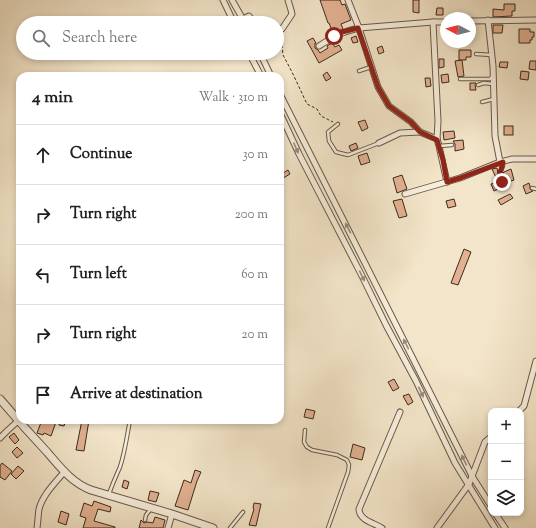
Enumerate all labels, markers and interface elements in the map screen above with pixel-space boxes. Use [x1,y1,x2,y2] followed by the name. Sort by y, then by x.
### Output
[440,12,476,48] north arrow
[16,16,284,60] search box
[30,27,52,49] icon: search
[325,27,343,45] route start
[62,28,137,49] text: Search here
[32,86,73,110] text: 4 min
[199,89,268,107] text: Walk · 310 m
[293,142,300,154] one-way arrow
[32,144,54,166] icon: ahead
[70,144,132,165] text: Continue
[242,146,268,164] text: 30 m
[493,173,511,191] route end
[32,204,54,226] icon: right
[70,204,136,225] text: Turn right
[235,206,268,224] text: 200 m
[344,222,351,234] one-way arrow
[32,264,54,286] icon: left
[70,264,127,285] text: Turn left
[241,266,268,284] text: 60 m
[359,270,365,282] one-way arrow
[32,324,54,346] icon: right
[70,324,136,345] text: Turn right
[242,326,268,344] text: 20 m
[403,338,409,350] one-way arrow
[32,384,54,406] icon: arrive
[70,384,203,405] text: Arrive at destination
[418,386,424,398] one-way arrow
[488,408,524,516] map controls
[488,408,524,444] button: +
[488,444,524,480] button: −
[461,455,467,466] one-way arrow
[488,480,524,516] button: layers

